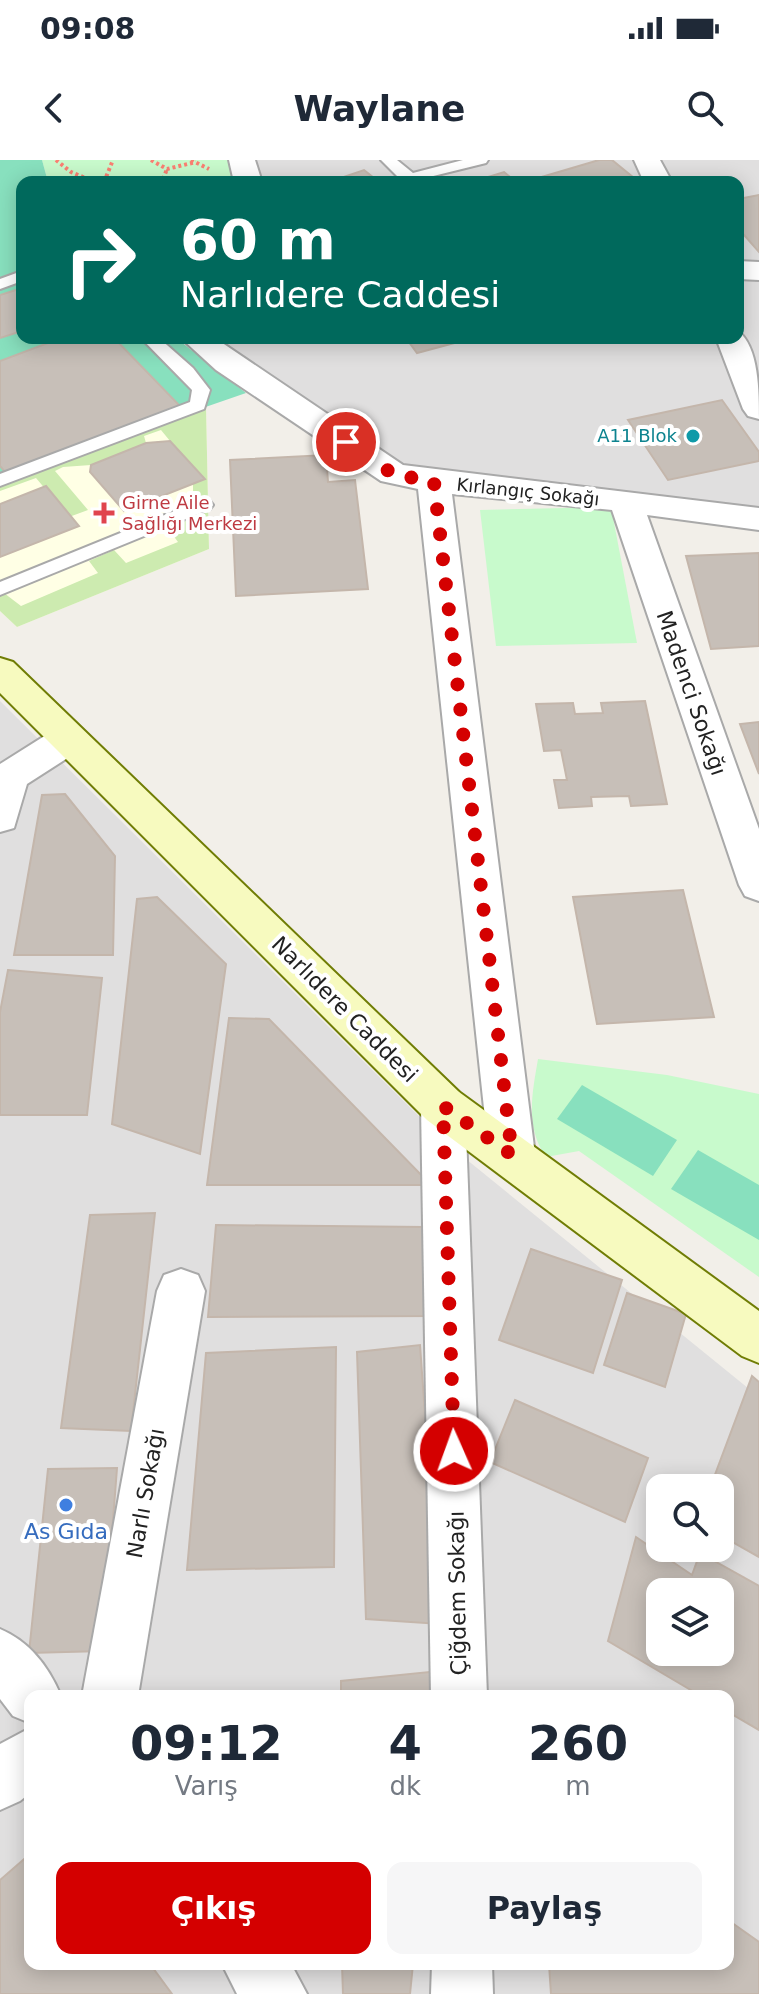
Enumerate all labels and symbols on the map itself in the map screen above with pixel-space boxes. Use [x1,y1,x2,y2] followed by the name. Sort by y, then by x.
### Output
[312,408,380,476] pin
[597,425,678,446] place label: A11 Blok
[684,427,702,445] marker: A11 Blok
[455,474,601,509] street label: Kırlangıç Sokağı
[122,492,257,534] place label: Girne Aile Sağlığı Merkezi
[93,502,115,524] marker: Girne Aile Sağlığı Merkezi
[652,608,731,779] street label: Madenci Sokağı
[267,931,423,1087] street label: Narlıdere Caddesi
[412,1409,496,1493] position arrow
[122,1426,169,1560] street label: Narlı Sokağı
[57,1496,75,1514] marker: As Gıda
[444,1510,471,1676] street label: Çiğdem Sokağı
[24,1519,108,1544] place label: As Gıda

